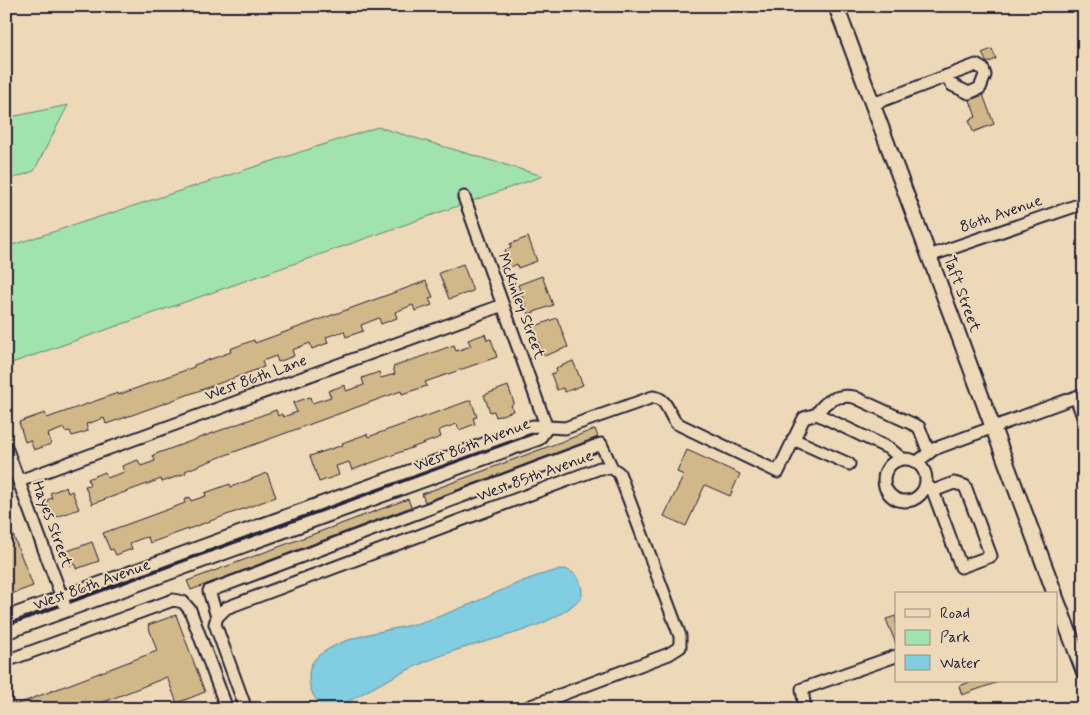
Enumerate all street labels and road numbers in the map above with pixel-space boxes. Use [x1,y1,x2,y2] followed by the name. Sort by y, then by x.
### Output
[957,190,1045,238] street label: 86th Avenue
[492,250,550,363] street label: McKinley Street
[938,253,986,336] street label: Taft Street
[202,350,310,406] street label: West 86th Lane
[411,413,533,477] street label: West 86th Avenue
[474,445,596,507] street label: West 85th Avenue
[27,478,78,571] street label: Hayes Street
[31,554,153,616] street label: West 86th Avenue

